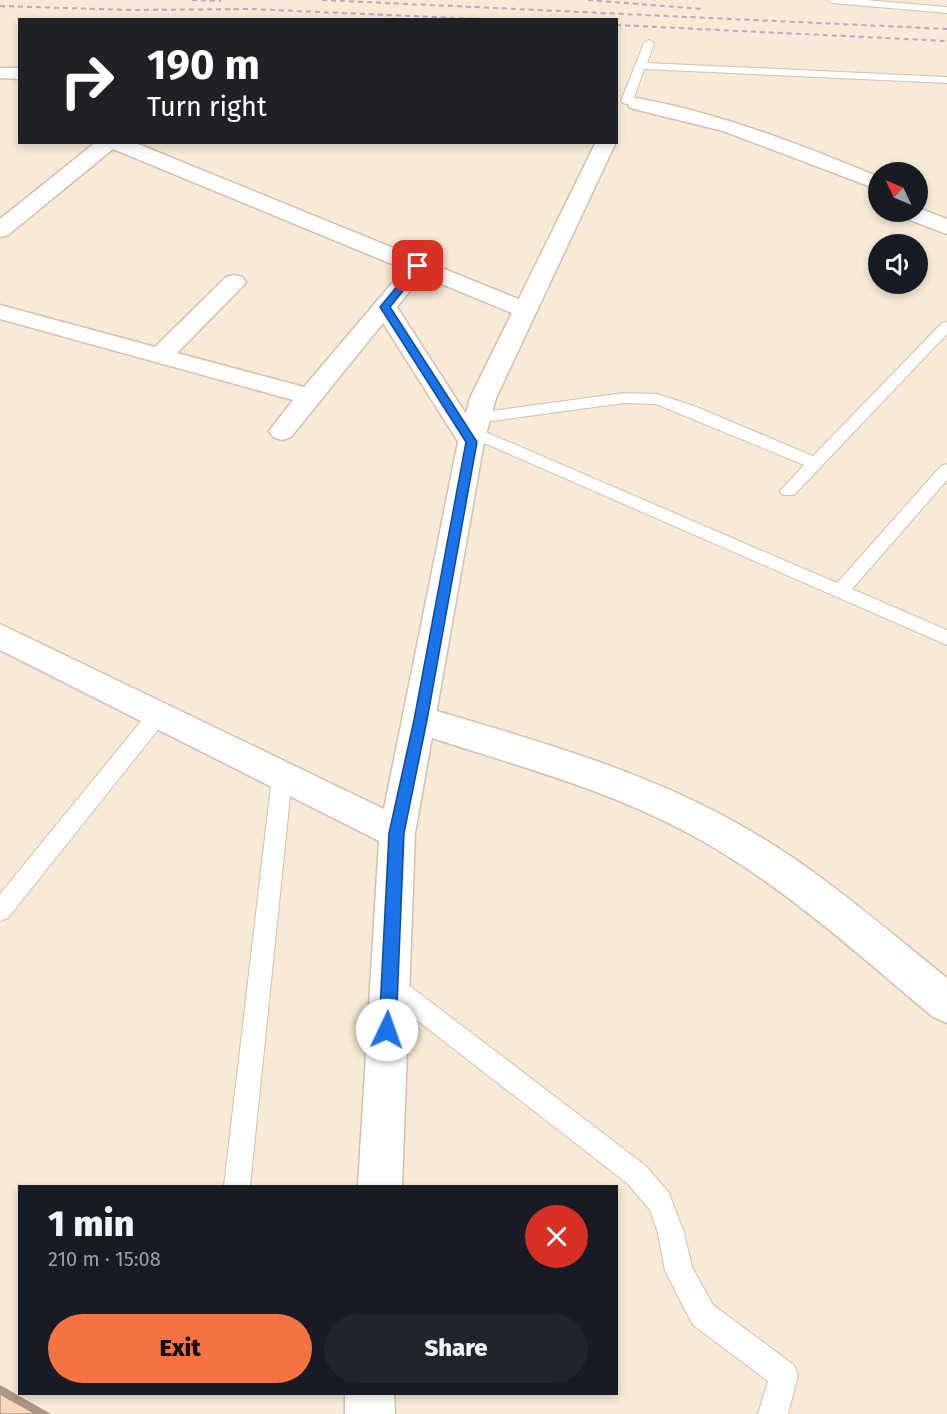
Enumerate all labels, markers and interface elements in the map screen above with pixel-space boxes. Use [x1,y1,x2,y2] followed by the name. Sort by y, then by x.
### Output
[147,40,260,90] text: 190 m
[48,42,126,120] icon: right
[147,91,267,123] text: Turn right
[868,162,928,222] north arrow
[868,162,928,294] map controls
[868,234,928,294] button: sound
[392,240,443,291] pin
[401,249,434,282] icon: arrive
[355,998,419,1062] position arrow
[48,1202,134,1246] text: 1 min
[525,1205,588,1268] button: close
[48,1247,161,1271] text: 210 m · 15:08
[48,1314,312,1383] button: Exit
[324,1314,588,1383] button: Share

